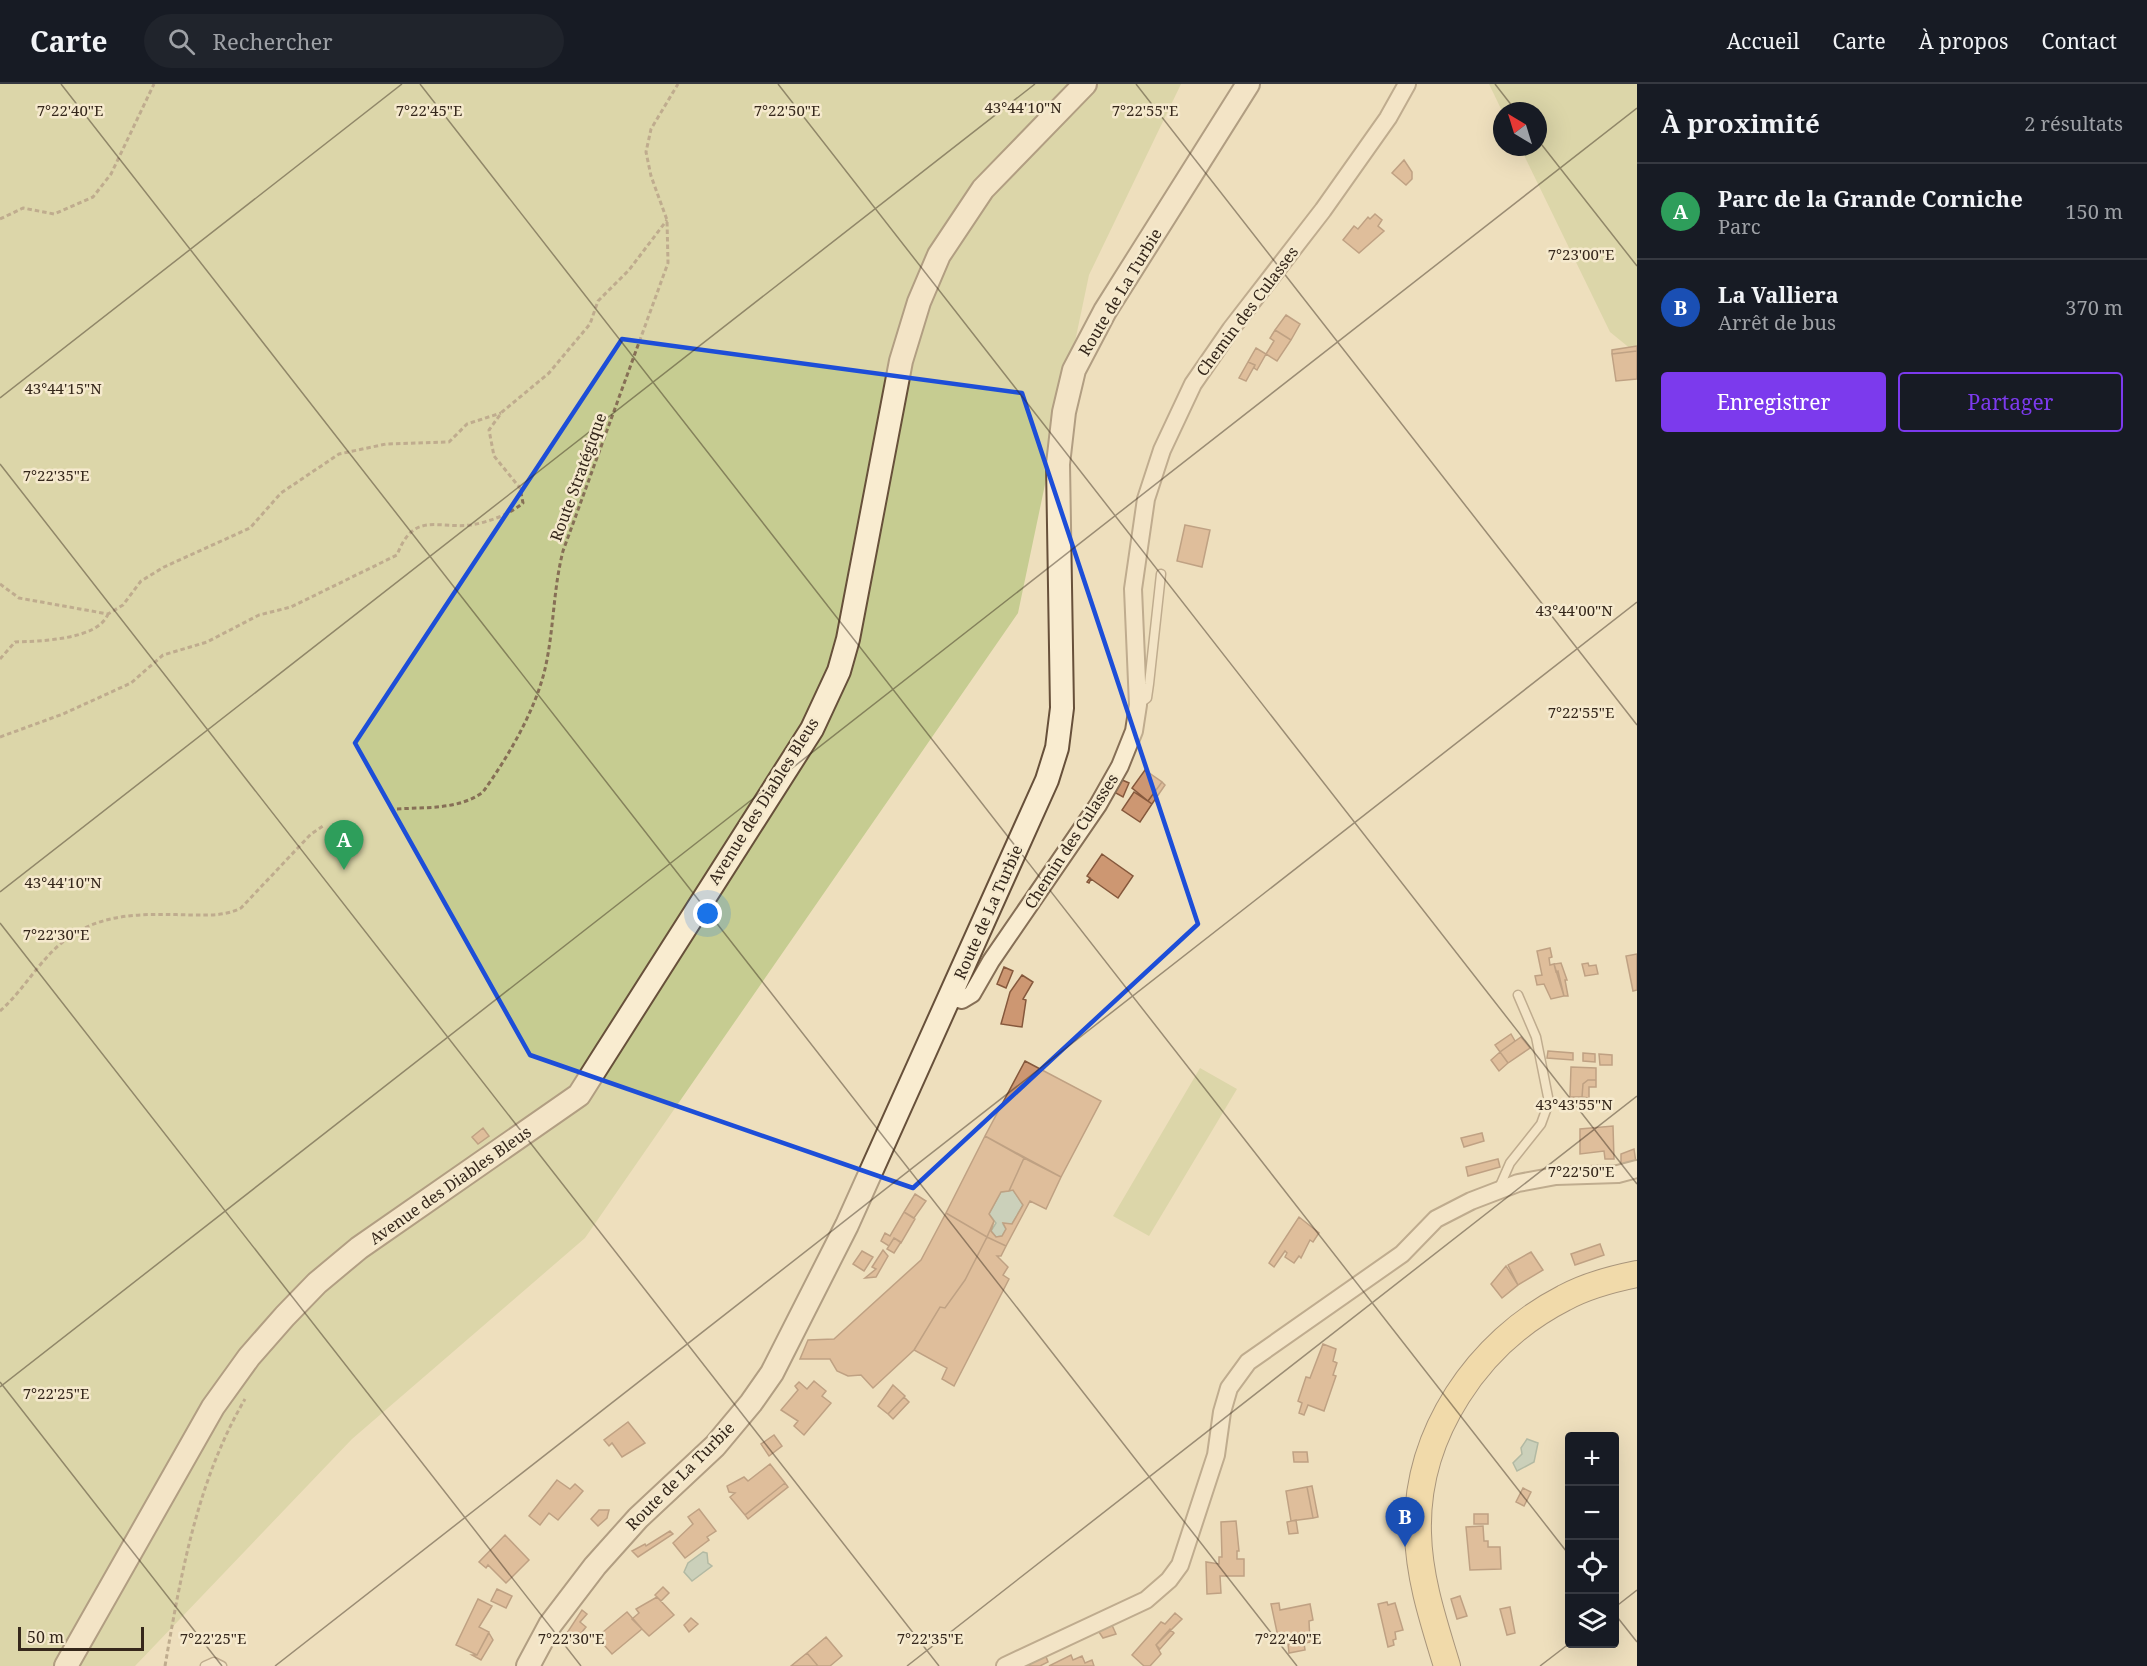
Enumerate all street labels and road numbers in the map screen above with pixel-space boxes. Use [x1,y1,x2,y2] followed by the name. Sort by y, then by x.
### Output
[1073,224,1167,360] street label: Route de La Turbie
[1191,242,1303,380] street label: Chemin des Culasses
[545,410,611,544] street label: Route Stratégique
[703,713,823,889] street label: Avenue des Diables Bleus
[1019,769,1123,913] street label: Chemin des Culasses
[948,841,1028,983] street label: Route de La Turbie
[365,1121,535,1249] street label: Avenue des Diables Bleus
[621,1417,739,1535] street label: Route de La Turbie

